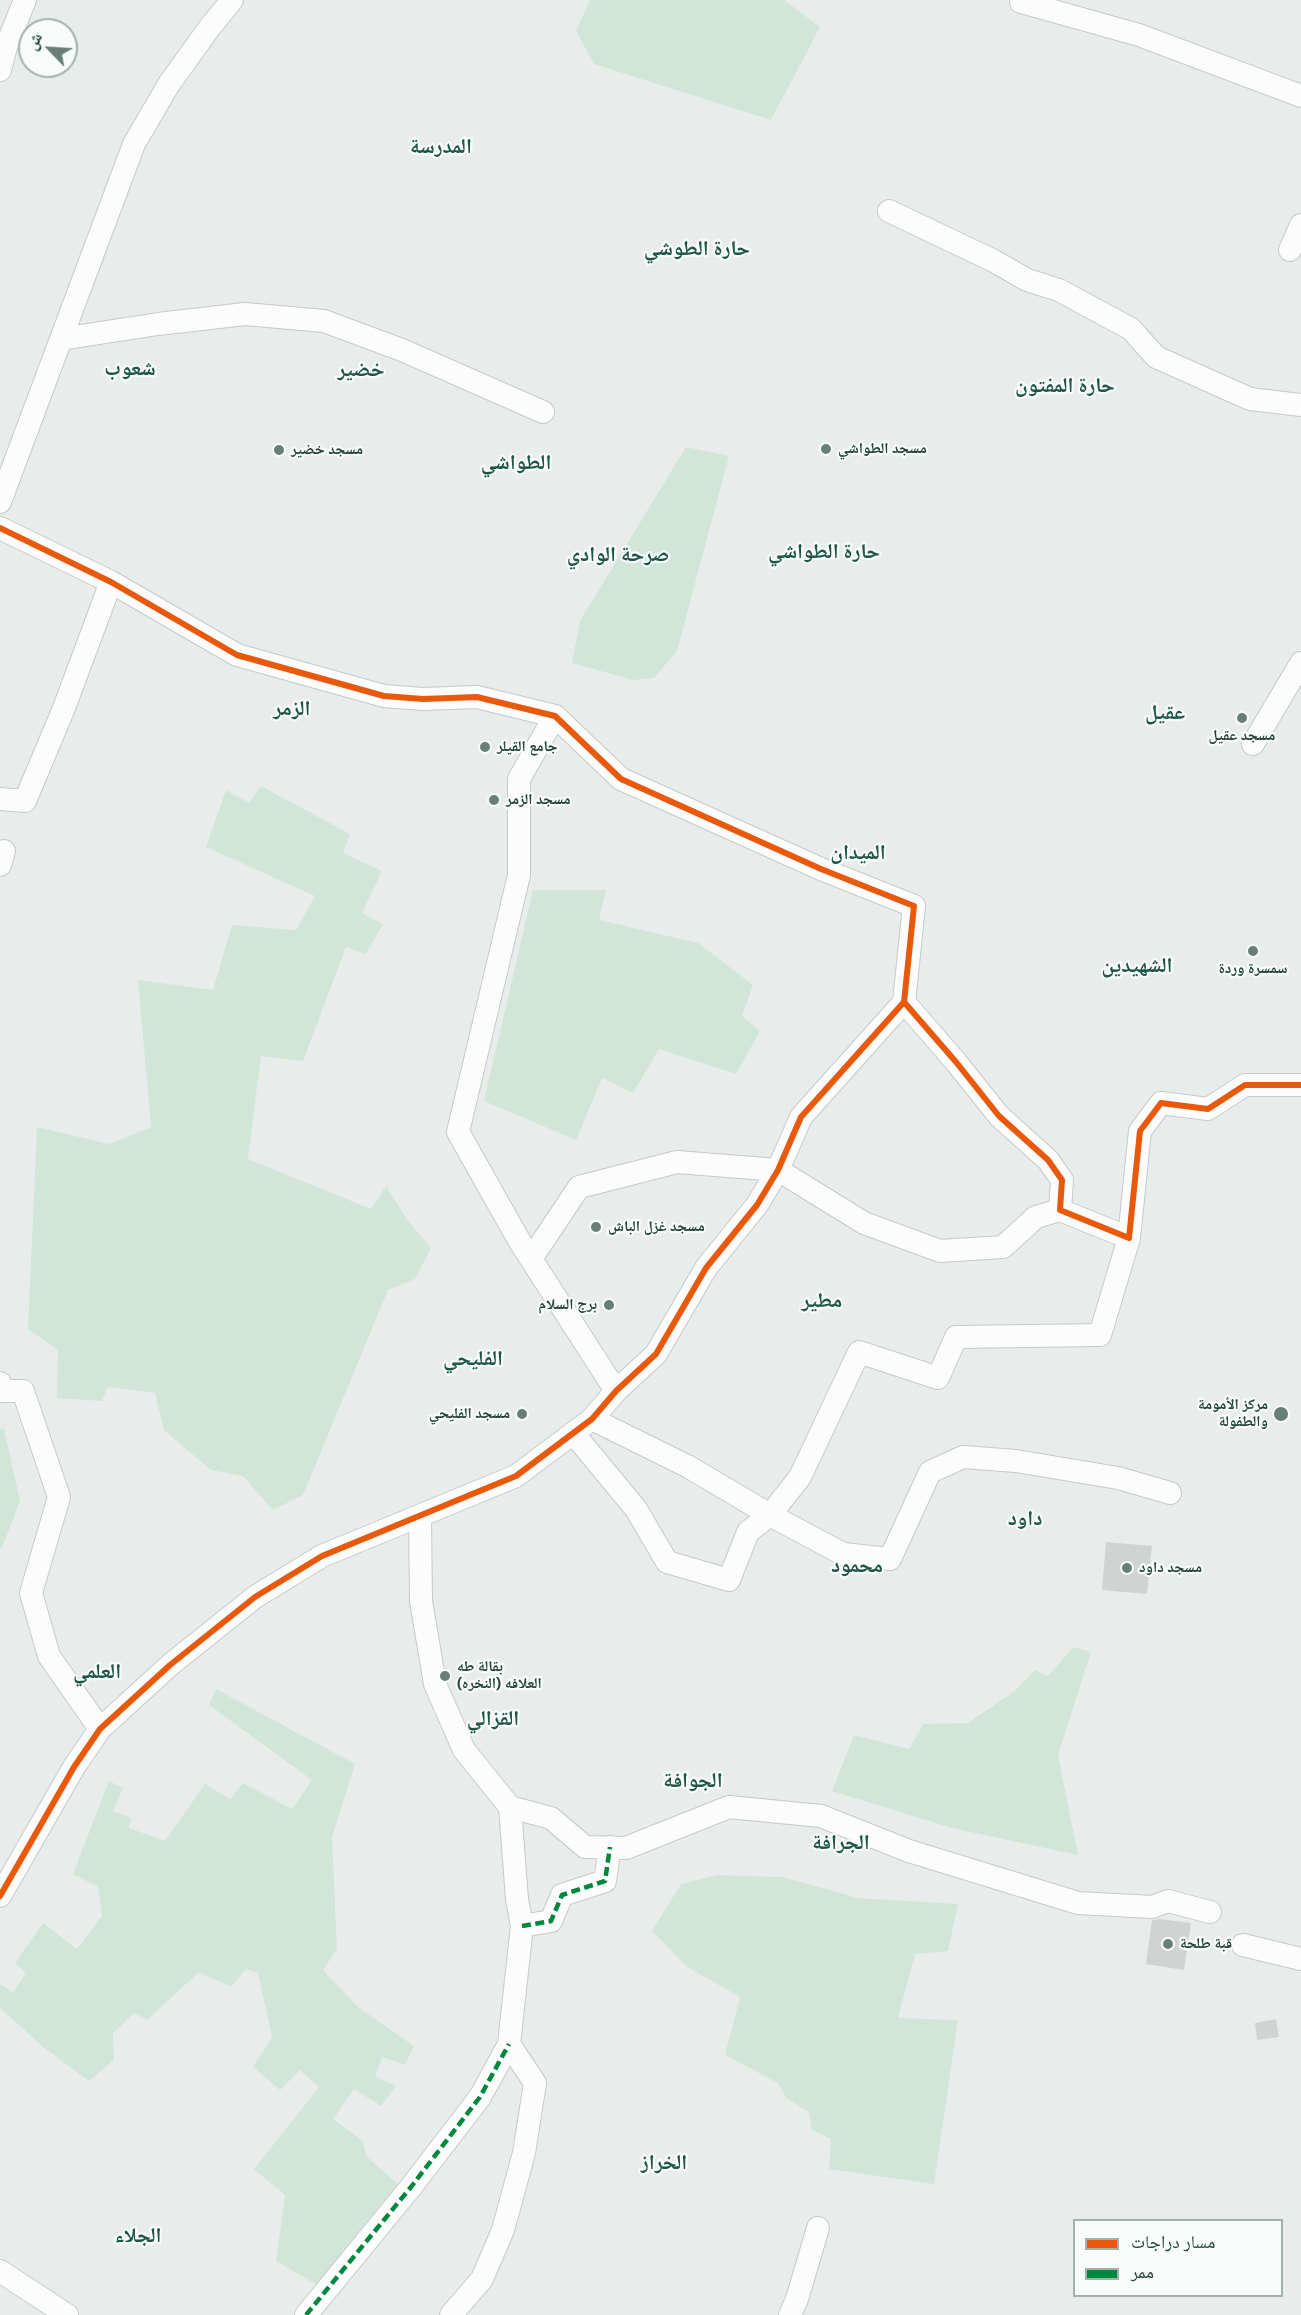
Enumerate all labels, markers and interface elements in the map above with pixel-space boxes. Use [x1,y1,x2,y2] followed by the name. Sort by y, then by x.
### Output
[18,18,78,78] north arrow
[21,29,46,53] text: ش
[410,134,472,160] district label: المدرسة
[644,236,750,262] district label: حارة الطوشي
[104,356,156,382] district label: شعوب
[337,357,385,383] district label: خضير
[1015,373,1115,399] district label: حارة المفتون
[838,440,927,458] place label: مسجد الطواشي
[291,441,363,459] place label: مسجد خضير
[819,442,833,456] marker: مسجد الطواشي
[272,443,286,457] marker: مسجد خضير
[481,450,551,476] district label: الطواشي
[768,539,880,565] district label: حارة الطواشي
[567,542,669,568] district label: صرحة الوادي
[273,696,311,722] district label: الزمر
[1145,700,1185,726] district label: عقيل
[1235,711,1249,725] marker: مسجد عقيل
[1209,727,1275,745] place label: مسجد عقيل
[497,738,558,756] place label: جامع القيلر
[478,740,492,754] marker: جامع القيلر
[506,791,571,809] place label: مسجد الزمر
[487,793,501,807] marker: مسجد الزمر
[830,840,886,866] district label: الميدان
[1246,944,1260,958] marker: سمسرة وردة
[1101,953,1173,979] district label: الشهيدين
[1219,960,1287,978] place label: سمسرة وردة
[608,1218,705,1236] place label: مسجد غزل الباش
[589,1220,603,1234] marker: مسجد غزل الباش
[802,1288,842,1314] district label: مطير
[539,1296,597,1314] place label: برج السلام
[602,1298,616,1312] marker: برج السلام
[443,1346,503,1372] district label: الفليحي
[1198,1396,1268,1431] place label: مركز الأمومة والطفولة
[429,1405,510,1423] place label: مسجد الفليحي
[1272,1405,1290,1423] marker: مركز الأمومة والطفولة
[515,1407,529,1421] marker: مسجد الفليحي
[1008,1506,1042,1532] district label: داود
[831,1553,883,1579] district label: محمود
[1139,1559,1202,1577] place label: مسجد داود
[1120,1561,1134,1575] marker: مسجد داود
[457,1658,542,1693] place label: بقالة طه العلافه (النخره)
[73,1659,121,1685] district label: العلمي
[438,1669,452,1683] marker: بقالة طه العلافه (النخره)
[467,1706,519,1732] district label: القزالي
[663,1768,723,1794] district label: الجوافة
[812,1830,870,1856] district label: الجرافة
[1180,1935,1232,1953] place label: قبة طلحة
[1161,1937,1175,1951] marker: قبة طلحة
[641,2150,687,2176] district label: الخراز
[1073,2219,1283,2297] legend
[114,2223,162,2249] district label: الجلاء
[1131,2230,1215,2253] text: مسار دراجات
[1131,2260,1154,2283] text: ممر

